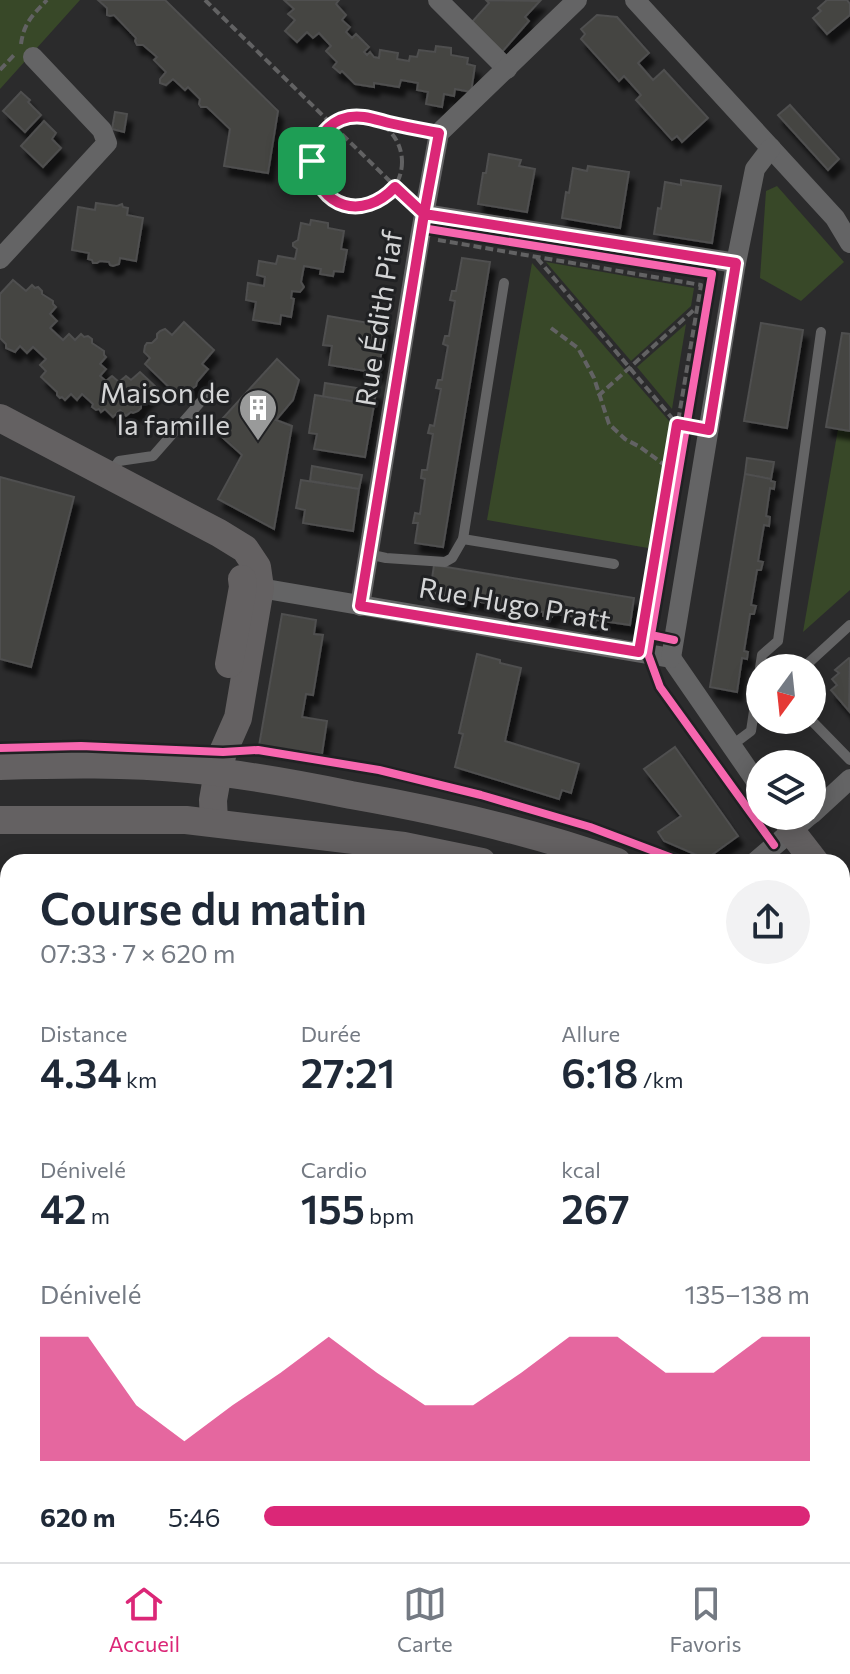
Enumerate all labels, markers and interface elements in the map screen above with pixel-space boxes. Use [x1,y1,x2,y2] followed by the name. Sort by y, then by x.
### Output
[278,127,346,195] pin
[290,139,334,183] icon: arrive
[347,228,409,408] street label: Rue Édith Piaf
[100,375,230,441] place label: Maison de la famille
[237,387,279,442] building icon: Maison de la famille
[416,569,614,637] street label: Rue Hugo Pratt
[746,654,826,734] north arrow
[746,654,826,830] map controls
[746,750,826,830] button: layers
[40,880,367,934] text: Course du matin
[726,880,810,964] button: share
[40,937,236,968] text: 07:33 · 7 × 620 m
[40,1020,127,1047] text: Distance
[301,1020,361,1047] text: Durée
[561,1020,620,1047] text: Allure
[40,1047,122,1096] text: 4.34
[301,1047,395,1096] text: 27:21
[561,1047,638,1096] text: 6:18
[122,1066,157,1093] text: km
[638,1066,684,1093] text: /km
[40,1156,126,1183] text: Dénivelé
[301,1156,367,1183] text: Cardio
[561,1156,601,1183] text: kcal
[40,1183,87,1232] text: 42
[301,1183,365,1232] text: 155
[561,1183,630,1232] text: 267
[87,1202,110,1229] text: m
[365,1202,414,1229] text: bpm
[40,1278,141,1309] text: Dénivelé
[684,1278,810,1309] text: 135–138 m
[40,1501,115,1532] text: 620 m
[168,1501,220,1532] text: 5:46
[108,1582,180,1657] tab: Accueil
[397,1582,453,1657] tab: Carte
[670,1582,742,1657] tab: Favoris

